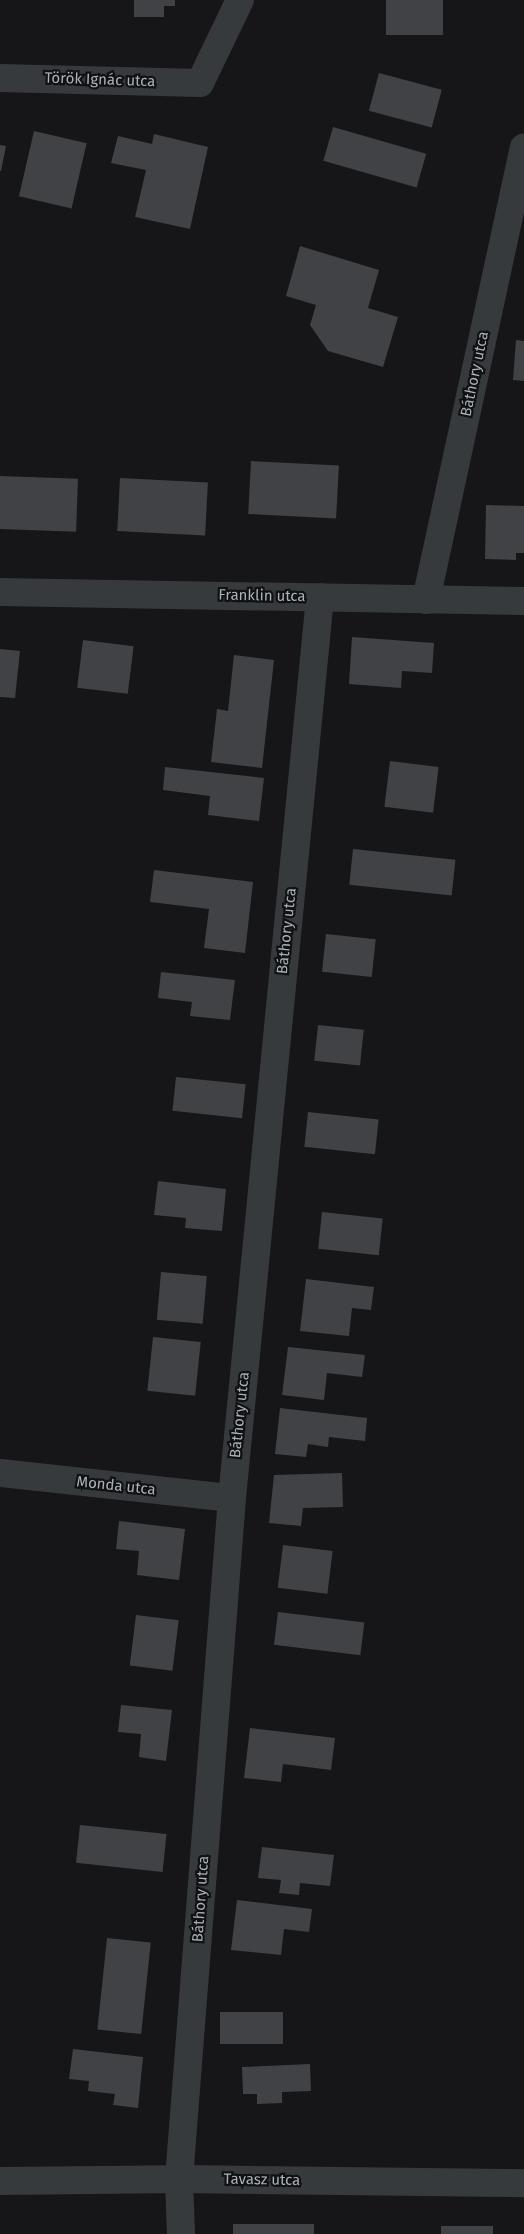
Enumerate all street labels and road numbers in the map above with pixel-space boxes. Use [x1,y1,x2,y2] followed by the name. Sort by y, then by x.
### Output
[44,69,156,91] street label: Török Ignác utca
[457,330,493,418] street label: Báthory utca
[218,586,306,606] street label: Franklin utca
[274,887,300,975] street label: Báthory utca
[227,1371,253,1459] street label: Báthory utca
[76,1473,156,1499] street label: Monda utca
[189,1855,213,1943] street label: Báthory utca
[223,2170,301,2190] street label: Tavasz utca

